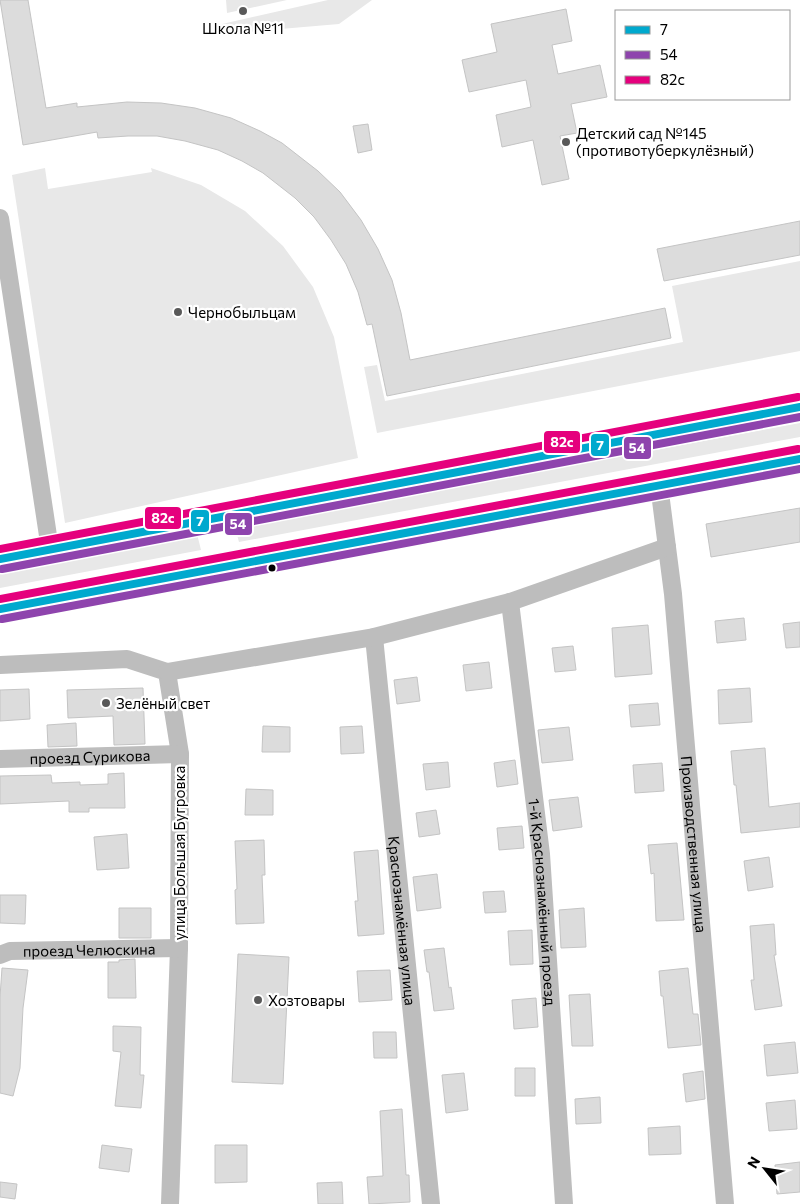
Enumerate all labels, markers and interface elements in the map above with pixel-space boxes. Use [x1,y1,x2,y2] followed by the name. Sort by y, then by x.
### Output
[237,5,249,17] marker: Школа №11
[615,10,790,100] legend
[202,19,284,37] place label: Школа №11
[660,20,668,38] text: 7
[660,45,678,63] text: 54
[660,70,685,88] text: 82с
[576,124,754,159] place label: Детский сад №145 (противотуберкулёзный)
[560,136,572,148] marker: Детский сад №145 (противотуберкулёзный)
[188,303,296,321] place label: Чернобыльцам
[172,306,184,318] marker: Чернобыльцам
[543,430,581,454] line badge: 82с
[550,433,574,450] text: 82с
[590,433,610,457] line badge: 7
[596,436,604,453] text: 7
[623,436,652,460] line badge: 54
[629,439,646,456] text: 54
[144,506,182,530] line badge: 82с
[151,509,175,526] text: 82с
[190,509,210,533] line badge: 7
[196,512,204,529] text: 7
[224,512,253,536] line badge: 54
[230,515,247,532] text: 54
[267,563,277,573] unlabelled marker
[116,694,210,712] place label: Зелёный свет
[100,697,112,709] marker: Зелёный свет
[29,746,151,767] street label: проезд Сурикова
[678,755,711,933] street label: Производственная улица
[170,766,188,940] street label: улица Большая Бугровка
[525,798,560,1006] street label: 1-й Краснознамённый проезд
[385,835,420,1006] street label: Краснознамённая улица
[23,939,156,960] street label: проезд Челюскина
[268,991,345,1009] place label: Хозтовары
[252,994,264,1006] marker: Хозтовары
[740,1144,790,1194] north arrow
[743,1153,763,1171] text: N

